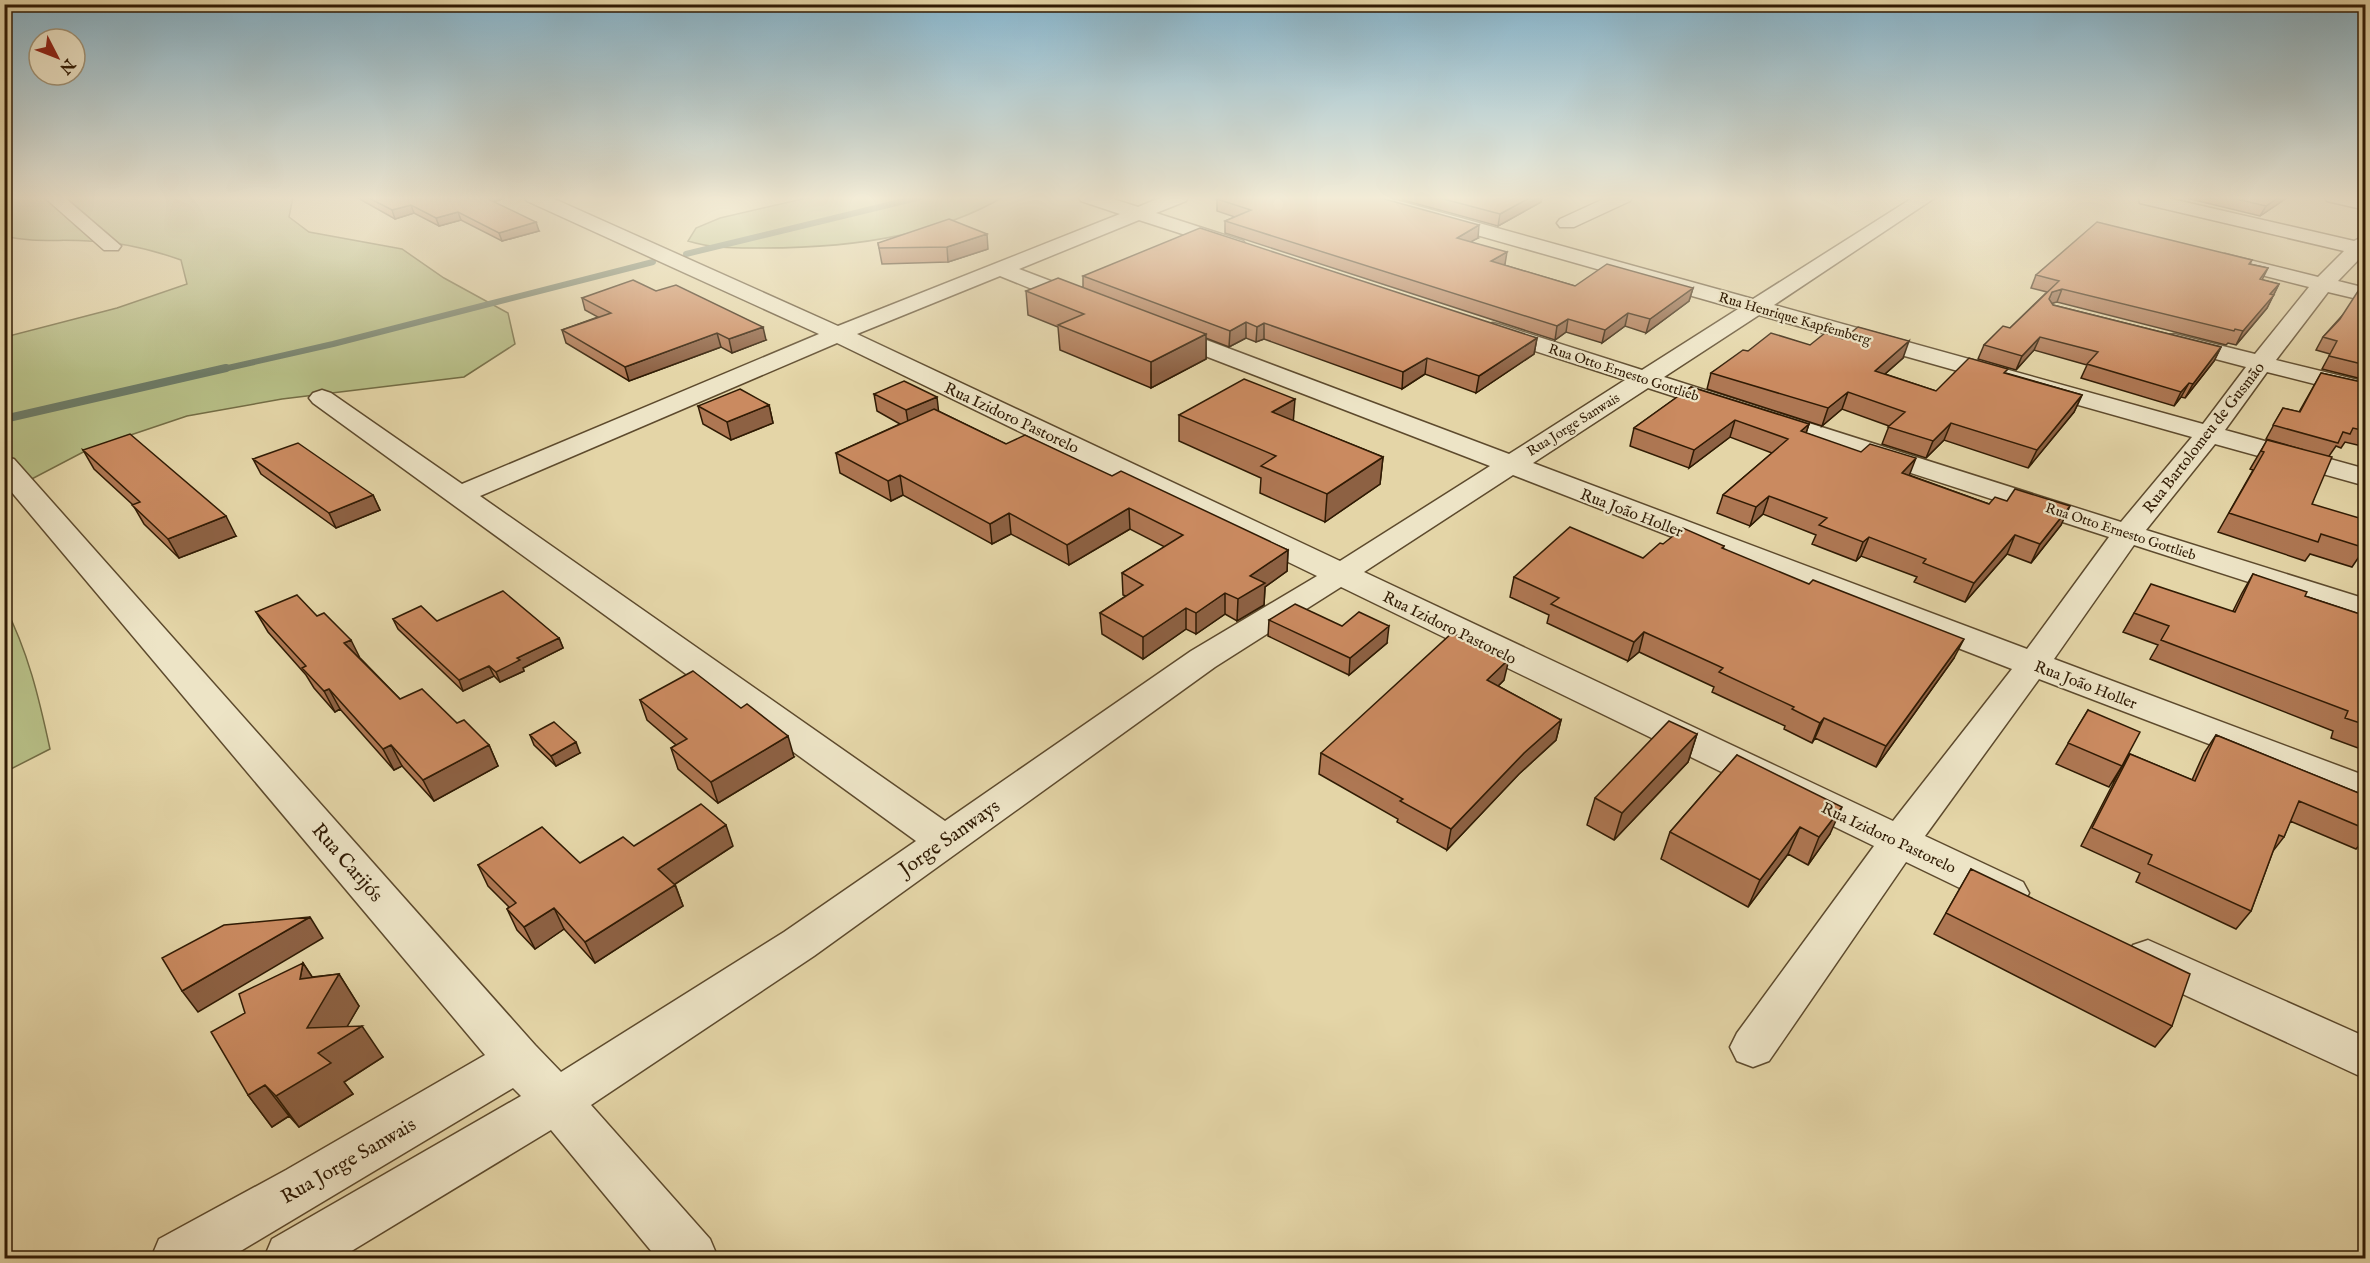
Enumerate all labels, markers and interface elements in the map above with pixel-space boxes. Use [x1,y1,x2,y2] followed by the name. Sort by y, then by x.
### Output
[27,27,87,87] north arrow
[54,53,79,78] text: N
[1716,289,1873,349] street label: Rua Henrique Kapfemberg
[1546,340,1701,406] street label: Rua Otto Ernesto Gottlieb
[2139,358,2270,518] street label: Rua Bartolomeu de Gusmão
[941,379,1082,459] street label: Rua Izidoro Pastorelo
[1524,389,1623,461] street label: Rua Jorge Sanwais
[1577,485,1686,543] street label: Rua João Holler
[2043,499,2198,565] street label: Rua Otto Ernesto Gottlieb
[1379,588,1520,670] street label: Rua Izidoro Pastorelo
[2031,657,2140,715] street label: Rua João Holler
[893,794,1005,883] street label: Jorge Sanways
[1818,799,1959,879] street label: Rua Izidoro Pastorelo
[306,818,388,908] street label: Rua Carijós
[277,1112,421,1210] street label: Rua Jorge Sanwais

